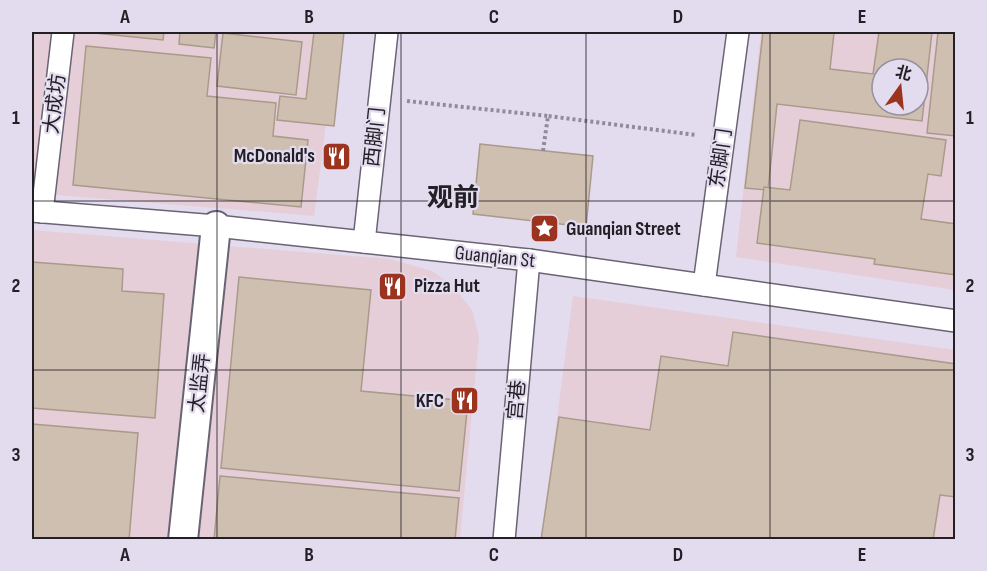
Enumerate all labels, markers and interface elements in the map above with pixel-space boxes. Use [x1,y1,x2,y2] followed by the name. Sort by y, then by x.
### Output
[119,5,130,29] text: A
[304,5,314,29] text: B
[489,5,499,29] text: C
[673,5,683,29] text: D
[858,5,866,29] text: E
[870,57,930,117] north arrow
[893,63,914,85] text: 北
[39,73,71,135] street label: 大成坊
[12,106,20,130] text: 1
[360,106,390,168] street label: 西脚门
[966,106,974,130] text: 1
[705,127,737,189] street label: 东脚门
[320,140,352,172] restaurant icon: McDonald's
[234,144,315,168] place label: McDonald's
[427,183,479,214] district label: 观前
[529,213,561,245] place icon: Guanqian Street
[566,217,681,241] place label: Guanqian Street
[454,241,536,273] street label: Guanqian St
[377,270,409,302] restaurant icon: Pizza Hut
[12,274,20,298] text: 2
[414,274,480,298] place label: Pizza Hut
[966,274,974,298] text: 2
[185,352,215,414] street label: 太监弄
[503,379,531,421] street label: 宫巷
[449,385,481,417] restaurant icon: KFC
[416,389,444,413] place label: KFC
[12,443,21,467] text: 3
[966,443,975,467] text: 3
[119,543,130,567] text: A
[304,543,314,567] text: B
[489,543,499,567] text: C
[673,543,683,567] text: D
[858,543,866,567] text: E

